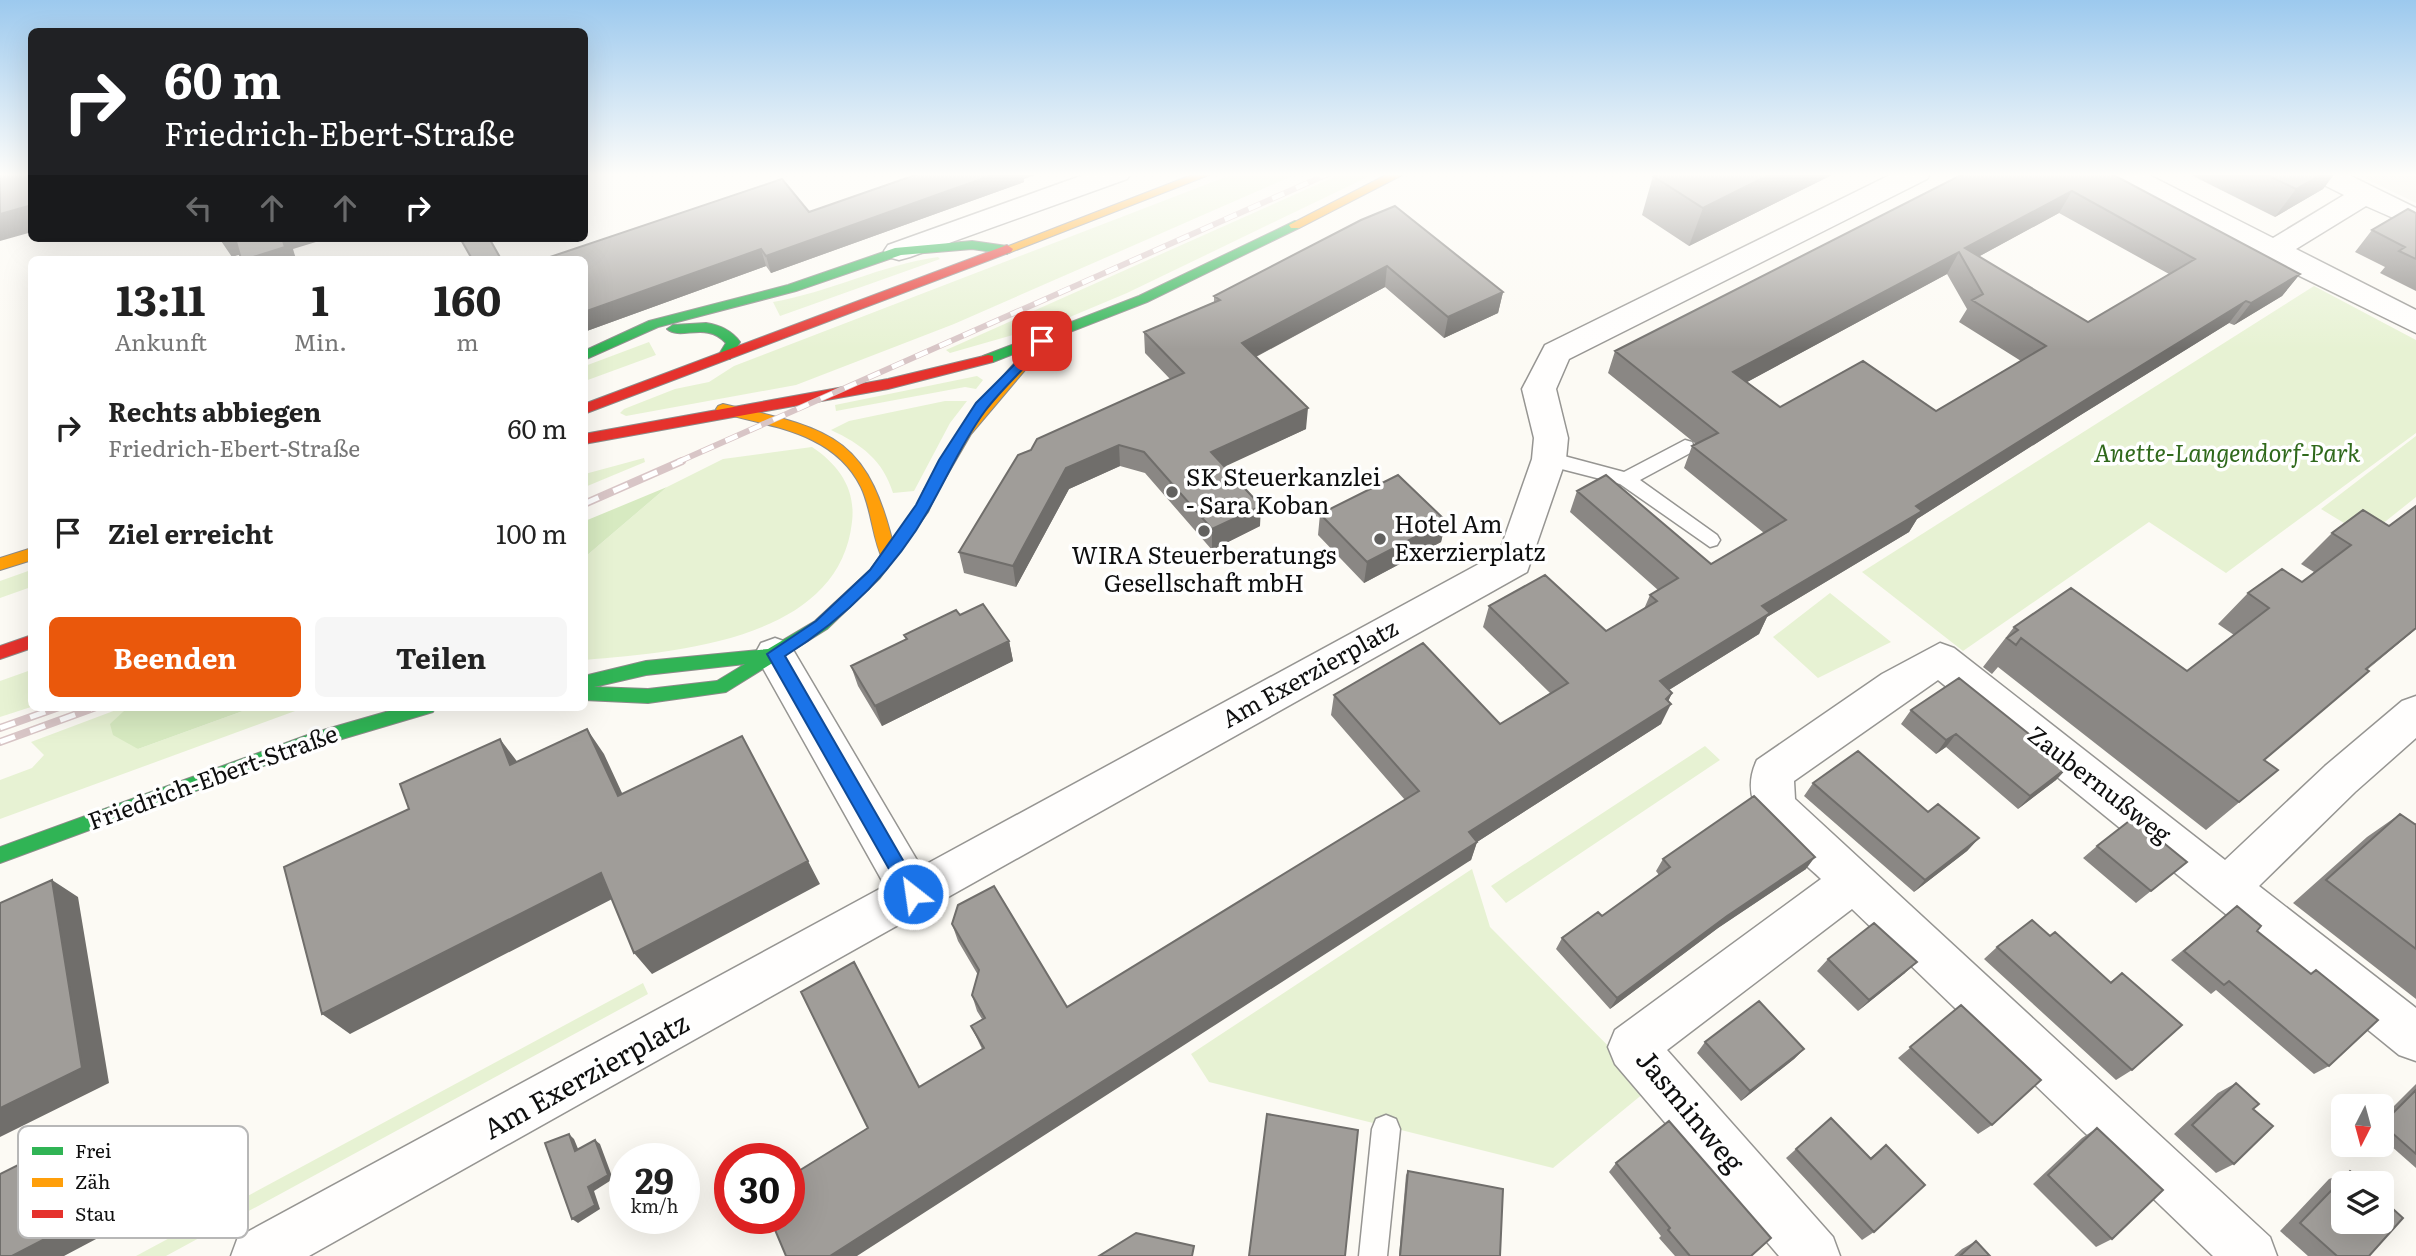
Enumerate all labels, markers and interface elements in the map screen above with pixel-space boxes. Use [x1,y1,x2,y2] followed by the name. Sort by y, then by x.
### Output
[164,41,281,114] text: 60 m
[49,56,140,147] icon: right
[164,108,515,156] text: Friedrich-Ebert-Straße
[180,189,218,227] icon: left
[253,189,291,227] icon: ahead
[326,189,364,227] icon: ahead
[399,189,437,227] icon: right
[116,267,205,329] text: 13:11
[312,267,329,329] text: 1
[434,267,501,329] text: 160
[1012,311,1072,371] pin
[1023,322,1061,360] icon: arrive
[115,324,207,358] text: Ankunft
[294,324,347,358] text: Min.
[456,324,479,358] text: m
[108,391,321,430] text: Rechts abbiegen
[508,408,567,447] text: 60 m
[49,409,87,447] icon: right
[108,430,360,464] text: Friedrich-Ebert-Straße
[2094,434,2361,469] park label: Anette-Langendorf-Park
[1186,458,1381,521] place label: SK Steuerkanzlei - Sara Koban
[1164,484,1180,500] marker: SK Steuerkanzlei - Sara Koban
[1394,505,1546,568] place label: Hotel Am Exerzierplatz
[108,513,273,552] text: Ziel erreicht
[496,513,567,552] text: 100 m
[49,514,87,552] icon: arrive
[1196,523,1212,539] marker: WIRA Steuerberatungs Gesellschaft mbH
[1372,531,1388,547] marker: Hotel Am Exerzierplatz
[1072,536,1337,599] place label: WIRA Steuerberatungs Gesellschaft mbH
[1214,609,1404,735] street label: Am Exerzierplatz
[49,617,301,697] button: Beenden
[315,617,567,697] button: Teilen
[83,714,342,837] street label: Friedrich-Ebert-Straße
[2022,716,2180,850] street label: Zaubernußweg
[876,857,950,931] position arrow
[475,1000,696,1148] street label: Am Exerzierplatz
[1627,1039,1756,1181] street label: Jasminweg
[2331,1094,2394,1157] north arrow
[2331,1094,2394,1234] map controls
[18,1126,248,1238] legend
[75,1136,111,1164] text: Frei
[714,1143,805,1234] speed limit sign: 30
[635,1153,674,1205] text: 29
[75,1167,110,1195] text: Zäh
[2331,1171,2394,1234] button: layers
[631,1192,678,1219] text: km/h
[75,1199,115,1227] text: Stau

